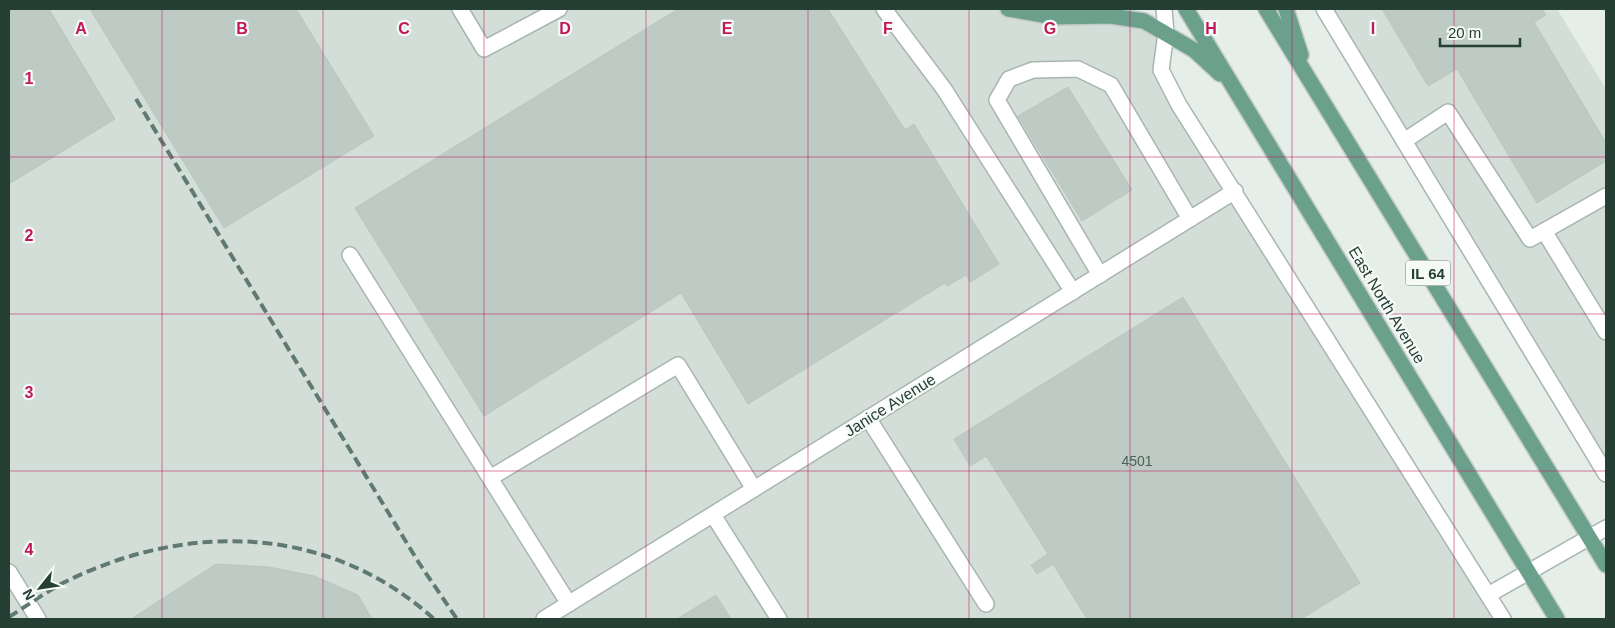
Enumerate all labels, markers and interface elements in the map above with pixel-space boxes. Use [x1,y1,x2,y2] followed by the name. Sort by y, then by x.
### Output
[1440,15,1520,47] scale bar
[75,20,87,37] text: A
[236,20,248,37] text: B
[398,20,410,37] text: C
[559,20,571,37] text: D
[722,20,733,37] text: E
[883,20,893,37] text: F
[1044,20,1056,37] text: G
[1205,20,1217,37] text: H
[1371,20,1375,37] text: I
[1448,24,1481,41] text: 20 m
[25,70,34,87] text: 1
[25,227,34,244] text: 2
[1345,244,1429,367] street label: East North Avenue
[1406,260,1450,286] road number: IL 64
[841,370,939,440] street label: Janice Avenue
[25,384,34,401] text: 3
[1121,453,1153,469] house number: 4501
[25,541,34,558] text: 4
[15,563,65,613] north arrow
[19,586,38,603] text: N

